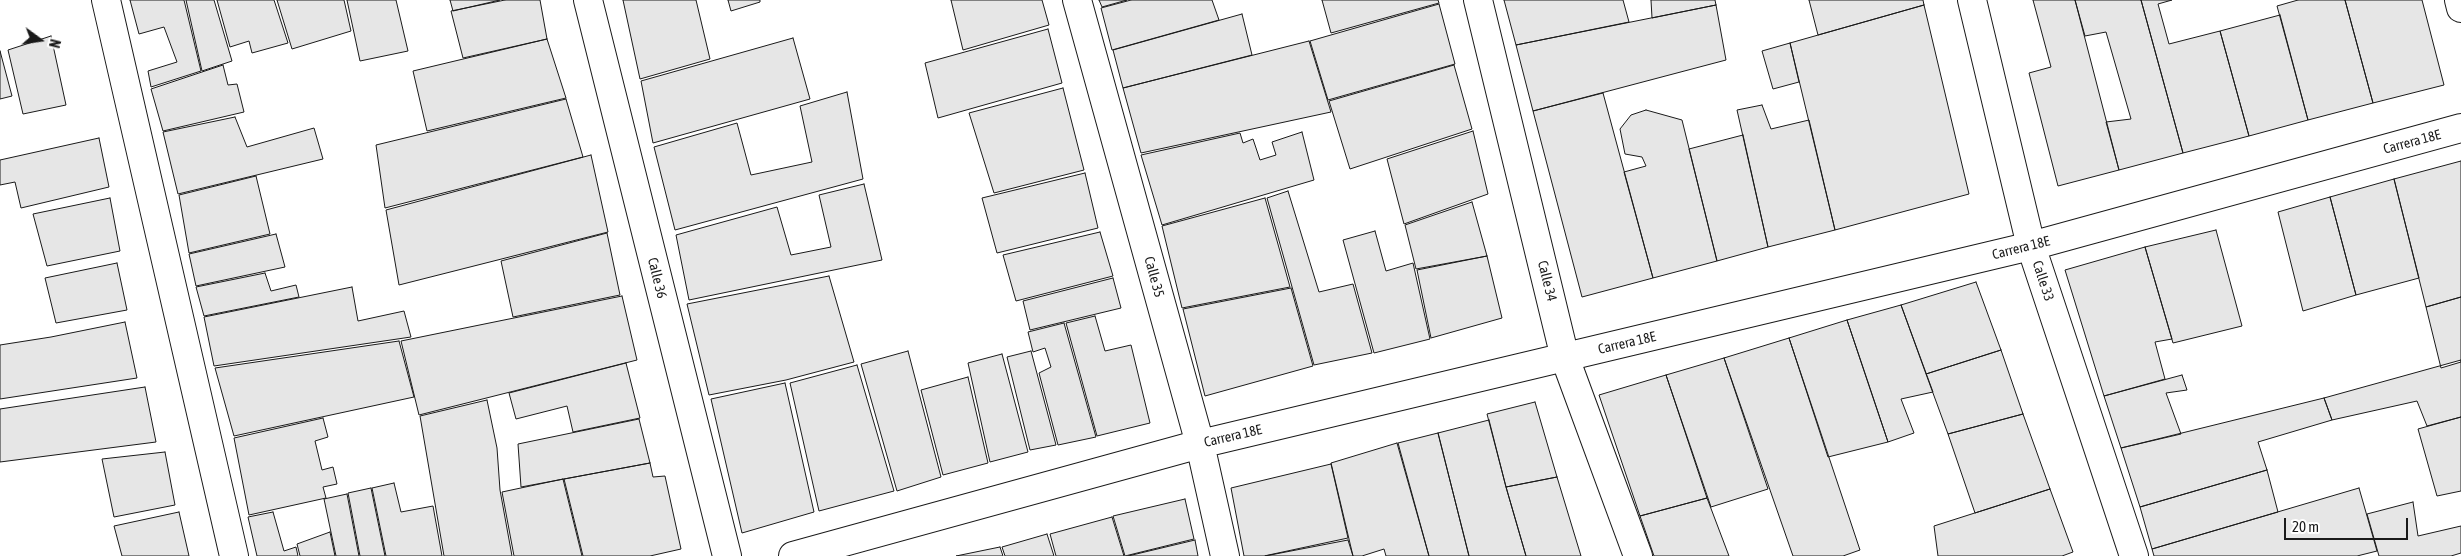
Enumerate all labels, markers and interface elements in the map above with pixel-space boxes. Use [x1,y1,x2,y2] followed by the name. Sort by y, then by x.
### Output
[15,15,65,65] north arrow
[46,38,63,50] text: N
[2381,126,2443,158] street label: Carrera 18E
[1990,233,2052,263] street label: Carrera 18E
[1141,255,1167,299] street label: Calle 35
[644,256,670,300] street label: Calle 36
[1534,259,1560,303] street label: Calle 34
[2029,259,2057,303] street label: Calle 33
[1596,328,1658,358] street label: Carrera 18E
[1202,421,1264,451] street label: Carrera 18E
[2286,508,2410,540] scale bar
[2292,518,2319,535] text: 20 m

